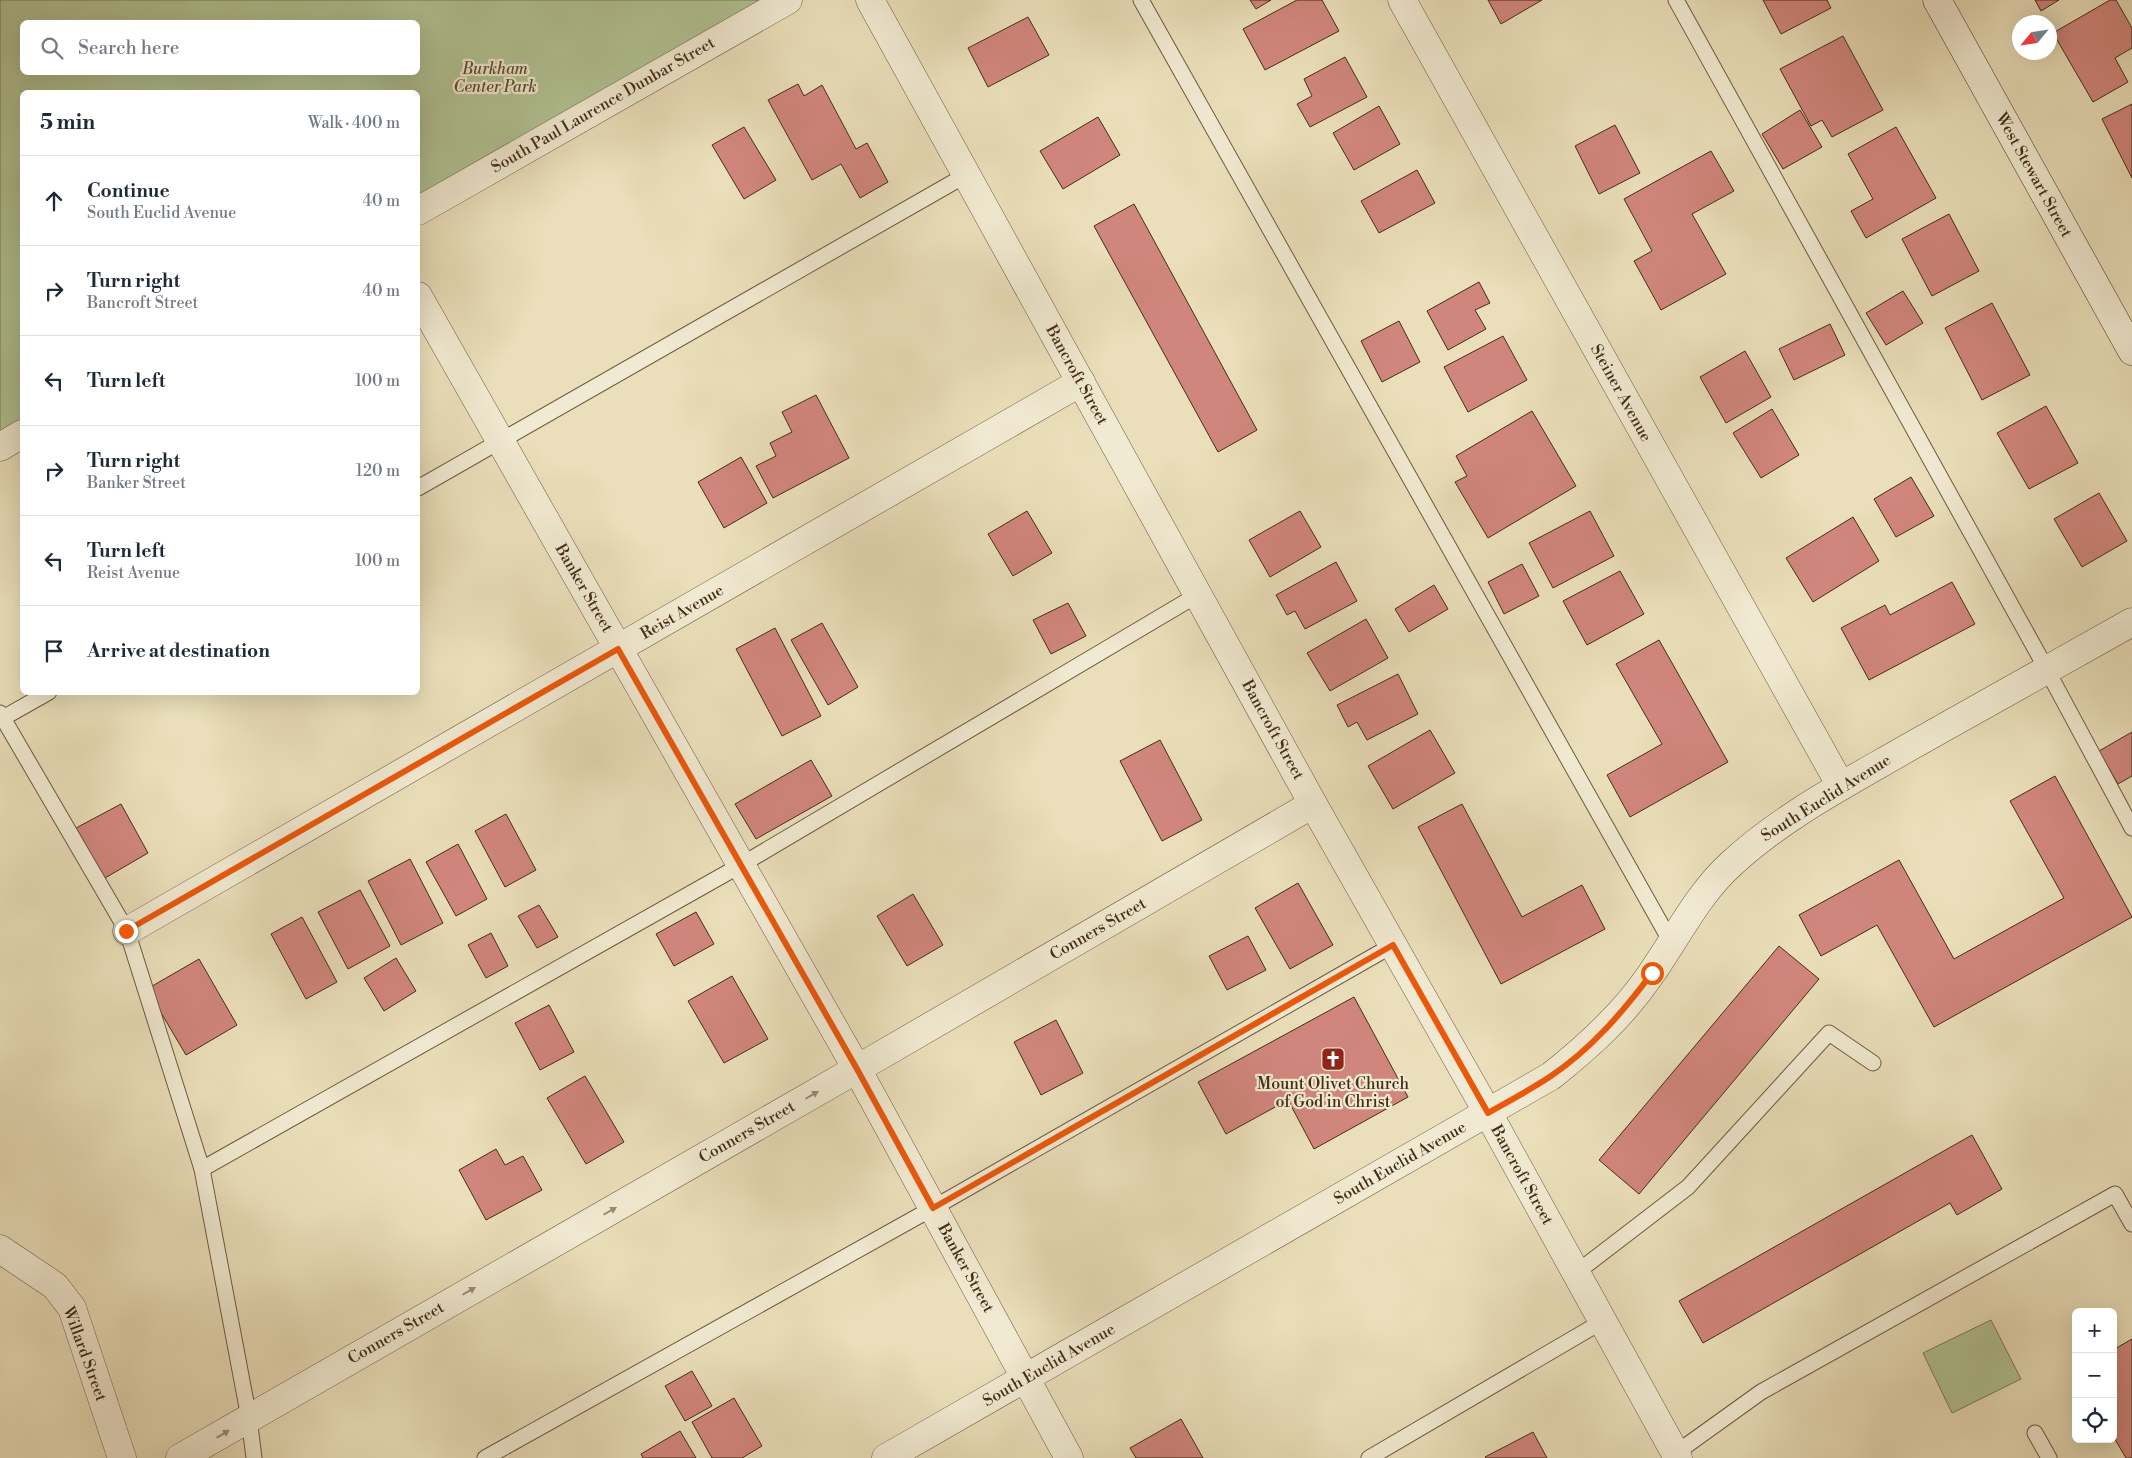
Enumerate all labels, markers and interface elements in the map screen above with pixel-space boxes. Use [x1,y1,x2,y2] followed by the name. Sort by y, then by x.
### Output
[2012,15,2057,60] north arrow
[20,20,420,75] search box
[488,32,719,177] street label: South Paul Laurence Dunbar Street
[38,34,66,62] icon: search
[78,36,179,60] text: Search here
[453,59,537,97] park label: Burkham Center Park
[1991,108,2077,241] street label: West Stewart Street
[40,110,95,136] text: 5 min
[308,113,400,133] text: Walk · 400 m
[87,179,170,203] text: Continue
[40,187,68,215] icon: ahead
[363,191,400,211] text: 40 m
[87,203,236,223] text: South Euclid Avenue
[87,269,180,293] text: Turn right
[40,277,68,305] icon: right
[363,281,400,301] text: 40 m
[87,293,198,313] text: Bancroft Street
[1041,321,1113,429] street label: Bancroft Street
[1586,341,1656,445] street label: Steiner Avenue
[40,367,68,395] icon: left
[87,369,166,393] text: Turn left
[355,371,400,391] text: 100 m
[87,449,180,473] text: Turn right
[40,457,68,485] icon: right
[356,461,400,481] text: 120 m
[87,473,186,493] text: Banker Street
[87,539,166,563] text: Turn left
[550,539,618,636] street label: Banker Street
[40,547,68,575] icon: left
[355,551,400,571] text: 100 m
[87,563,180,583] text: Reist Avenue
[637,580,727,644] street label: Reist Avenue
[40,637,68,665] icon: arrive
[87,639,270,663] text: Arrive at destination
[1237,676,1309,784] street label: Bancroft Street
[1757,750,1895,846] street label: South Euclid Avenue
[1046,893,1150,965] street label: Conners Street
[115,920,138,943] route end
[1641,962,1664,985] route start
[1320,1046,1346,1072] church icon: Mount Olivet Church of God in Christ
[1257,1074,1409,1112] place label: Mount Olivet Church of God in Christ
[805,1090,818,1099] one-way arrow
[695,1096,799,1168] street label: Conners Street
[1330,1117,1470,1209] street label: South Euclid Avenue
[1486,1121,1558,1229] street label: Bancroft Street
[604,1206,617,1215] one-way arrow
[933,1219,999,1316] street label: Banker Street
[463,1287,476,1296] one-way arrow
[344,1297,448,1369] street label: Conners Street
[58,1303,112,1404] street label: Willard Street
[2072,1308,2117,1443] map controls
[2072,1308,2117,1353] button: +
[979,1319,1119,1411] street label: South Euclid Avenue
[2072,1353,2117,1398] button: −
[2072,1398,2117,1443] button: locate
[216,1429,229,1439] one-way arrow

